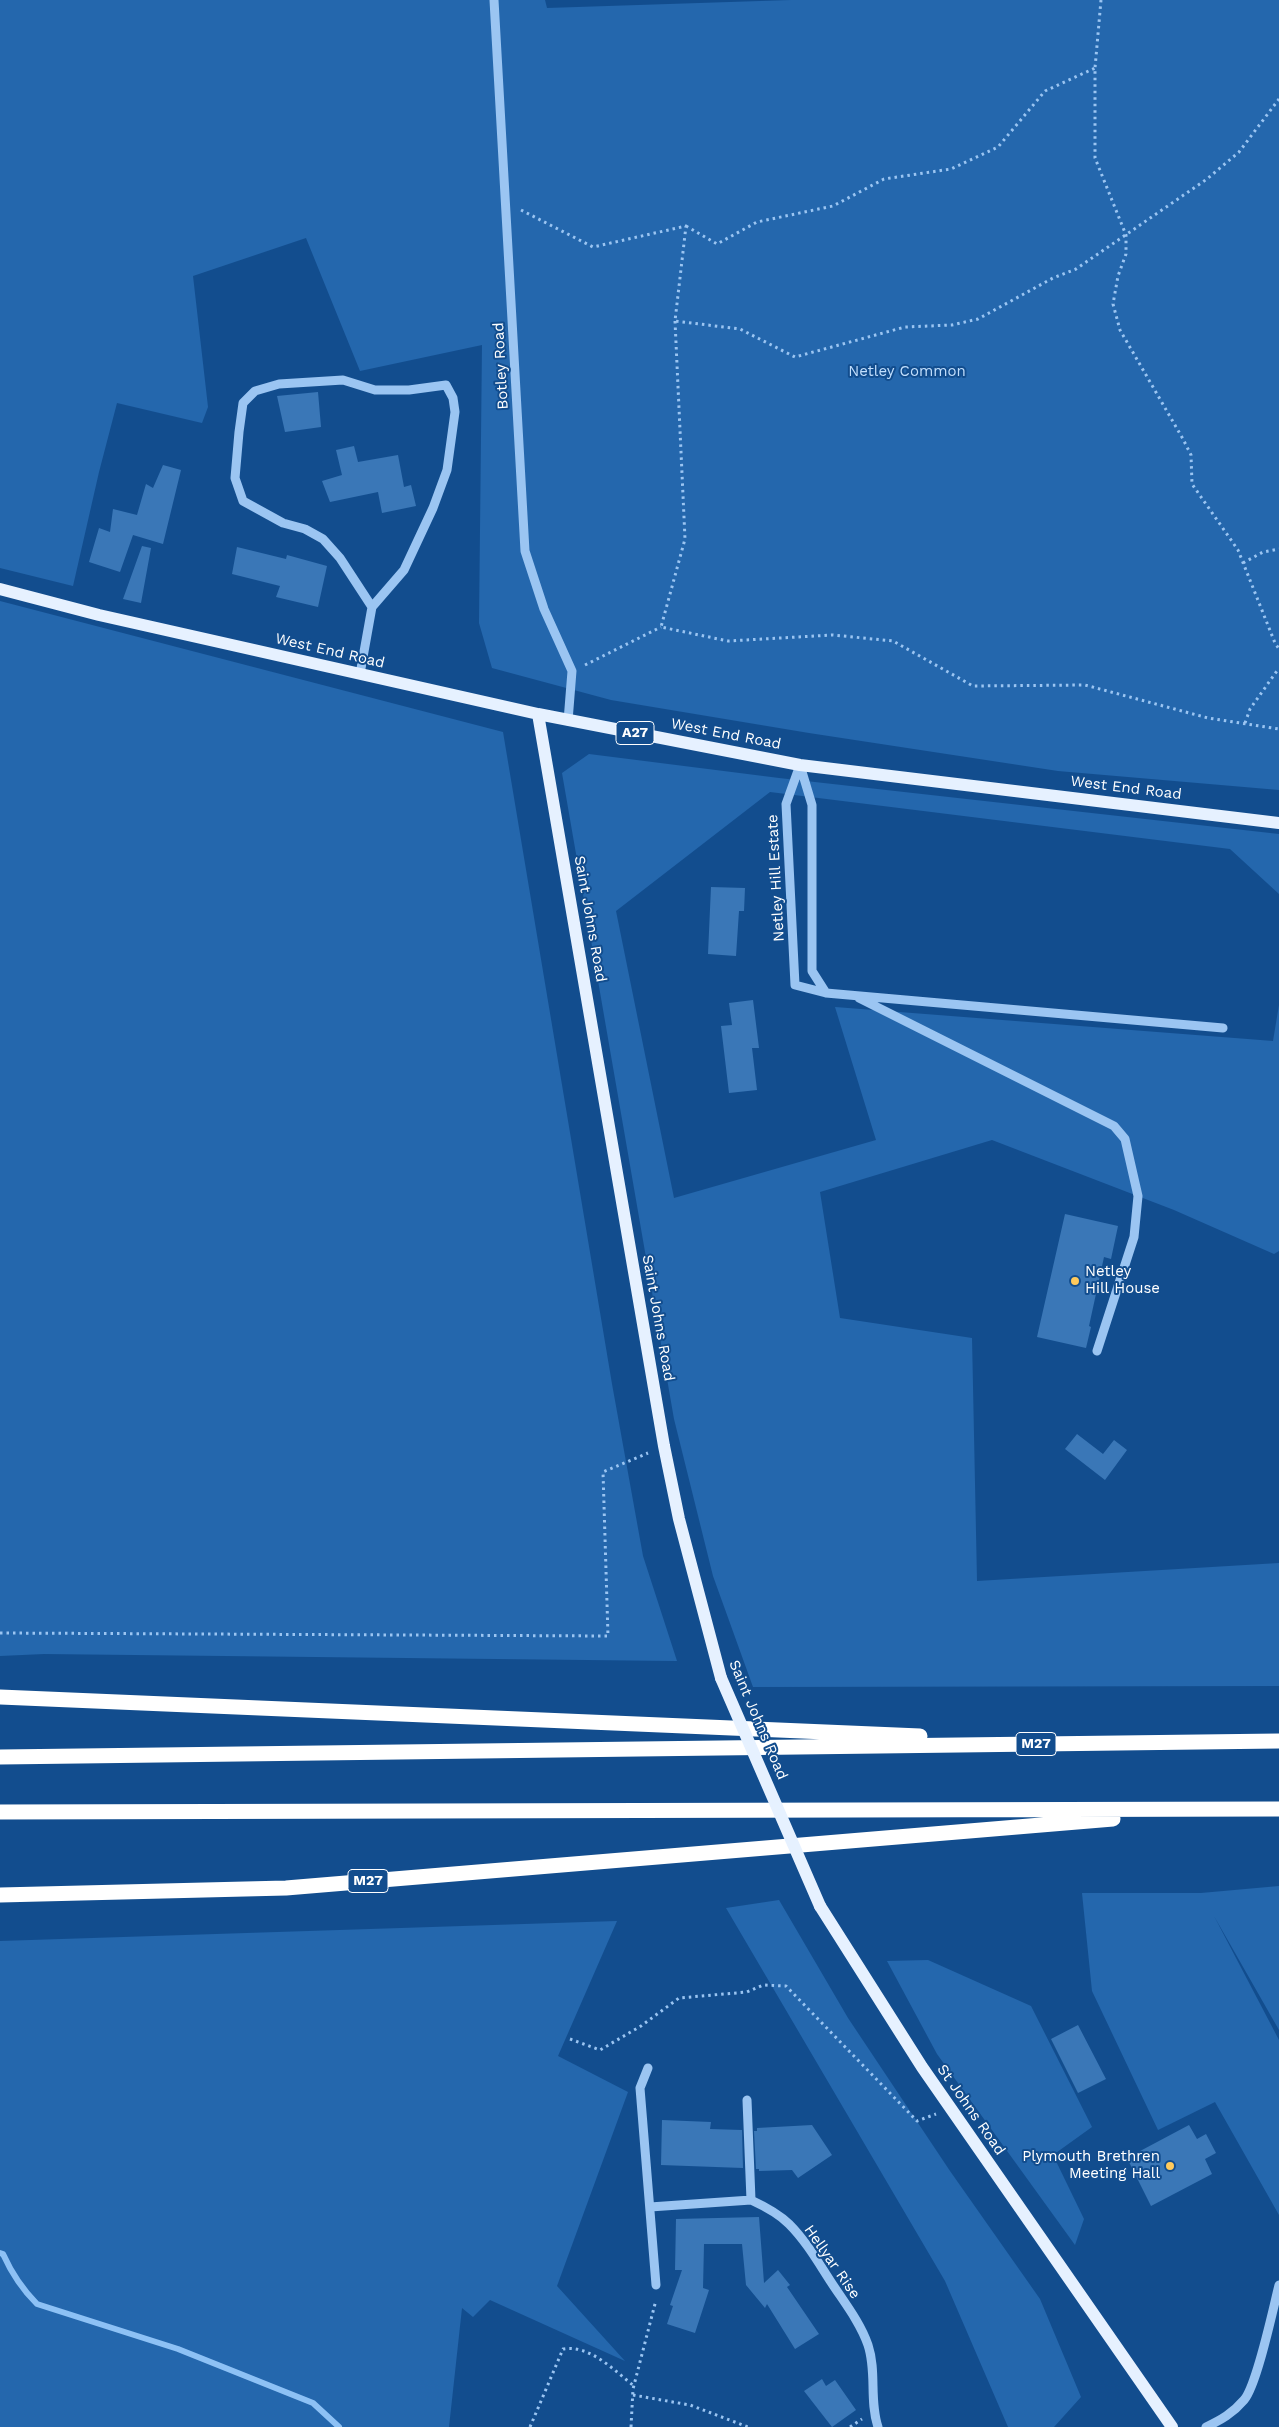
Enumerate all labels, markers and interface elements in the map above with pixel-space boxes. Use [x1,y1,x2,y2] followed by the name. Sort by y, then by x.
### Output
[490,322,512,410] street label: Botley Road
[848,363,966,381] park label: Netley Common
[273,630,387,672] street label: West End Road
[669,714,783,754] street label: West End Road
[616,721,654,744] road number: A27
[1069,772,1183,804] street label: West End Road
[764,814,788,942] street label: Netley Hill Estate
[570,854,610,984] street label: Saint Johns Road
[638,1253,678,1383] street label: Saint Johns Road
[1085,1263,1160,1298] place label: Netley Hill House
[1069,1275,1081,1287] marker: Netley Hill House
[725,1658,791,1782] street label: Saint Johns Road
[1016,1732,1056,1756] road number: M27
[348,1870,388,1892] road number: M27
[933,2061,1009,2159] street label: St Johns Road
[1022,2148,1160,2183] place label: Plymouth Brethren Meeting Hall
[1164,2160,1176,2172] marker: Plymouth Brethren Meeting Hall
[800,2222,864,2302] street label: Hellyar Rise

